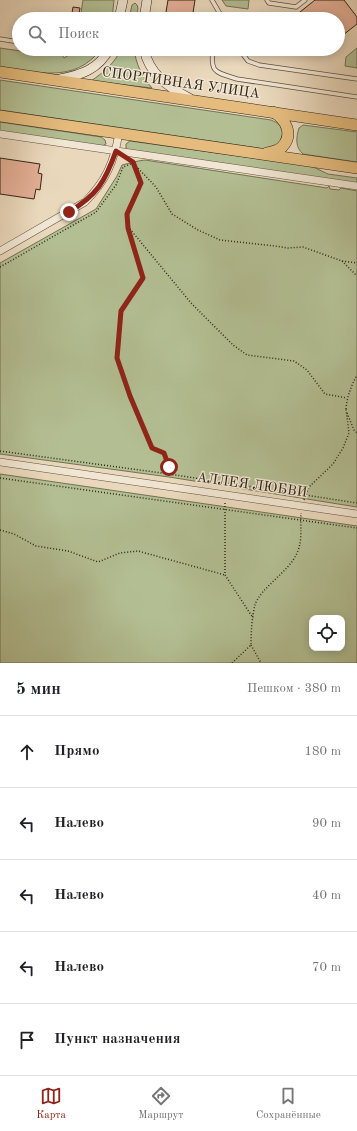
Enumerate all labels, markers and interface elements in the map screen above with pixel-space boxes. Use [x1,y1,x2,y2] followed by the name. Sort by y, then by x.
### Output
[12,12,345,56] search box
[26,23,48,45] icon: search
[58,27,99,42] text: Поиск
[101,65,261,101] street label: СПОРТИВНАЯ УЛИЦА
[60,203,78,221] route end
[160,458,178,476] route start
[196,470,308,500] street label: АЛЛЕЯ ЛЮБВИ
[309,615,345,651] map controls
[309,615,345,651] button: locate
[16,681,61,698] text: 5 мин
[247,682,341,695] text: Пешком · 380 m
[16,741,38,763] icon: ahead
[54,744,100,759] text: Прямо
[304,745,341,758] text: 180 m
[16,813,38,835] icon: left
[54,816,104,831] text: Налево
[312,817,341,830] text: 90 m
[16,885,38,907] icon: left
[54,888,104,903] text: Налево
[312,889,341,902] text: 40 m
[16,957,38,979] icon: left
[54,960,104,975] text: Налево
[312,961,341,974] text: 70 m
[16,1029,38,1051] icon: arrive
[54,1032,181,1047] text: Пункт назначения
[36,1085,66,1123] tab: Карта
[138,1085,184,1123] tab: Маршрут
[256,1085,321,1123] tab: Сохранённые

